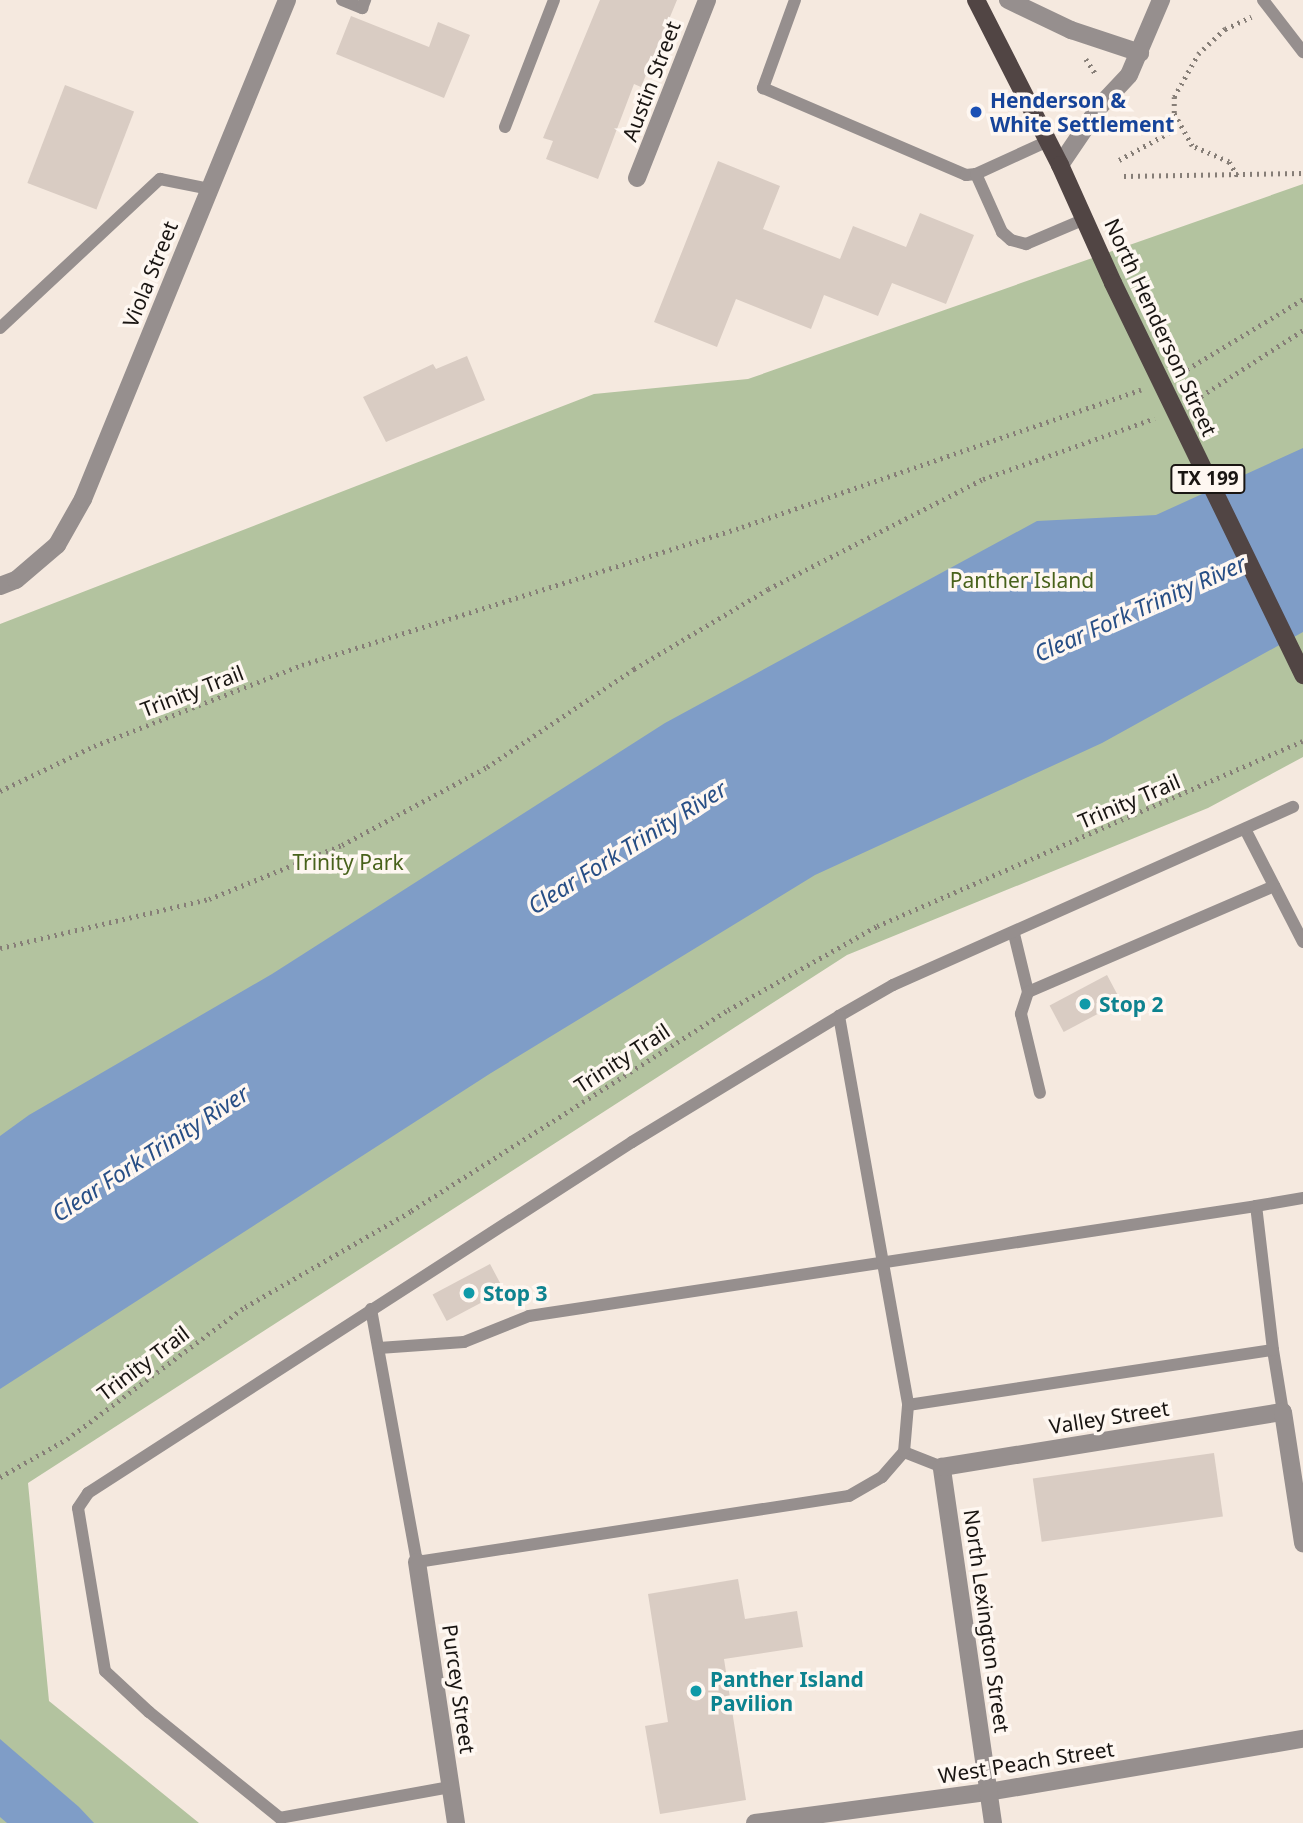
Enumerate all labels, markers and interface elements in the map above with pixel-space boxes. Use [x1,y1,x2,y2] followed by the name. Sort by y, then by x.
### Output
[617,17,685,145] street label: Austin Street
[990,87,1174,137] place label: Henderson & White Settlement
[968,104,984,120] marker: Henderson & White Settlement
[1099,214,1223,440] street label: North Henderson Street
[117,217,183,331] street label: Viola Street
[1170,464,1246,494] road number: TX 199
[1030,549,1250,667] water label: Clear Fork Trinity River
[950,567,1094,593] park label: Panther Island
[137,660,247,722] street label: Trinity Trail
[1074,768,1184,834] street label: Trinity Trail
[523,775,731,919] water label: Clear Fork Trinity River
[292,849,404,875] park label: Trinity Park
[1099,991,1164,1017] place label: Stop 2
[1077,996,1093,1012] marker: Stop 2
[570,1018,674,1098] street label: Trinity Trail
[46,1079,254,1227] water label: Clear Fork Trinity River
[483,1280,548,1306] place label: Stop 3
[461,1285,477,1301] marker: Stop 3
[92,1320,194,1406] street label: Trinity Trail
[1047,1395,1171,1439] street label: Valley Street
[959,1508,1015,1734] street label: North Lexington Street
[437,1623,481,1755] street label: Purcey Street
[710,1666,864,1716] place label: Panther Island Pavilion
[688,1683,704,1699] marker: Panther Island Pavilion
[936,1736,1116,1788] street label: West Peach Street

